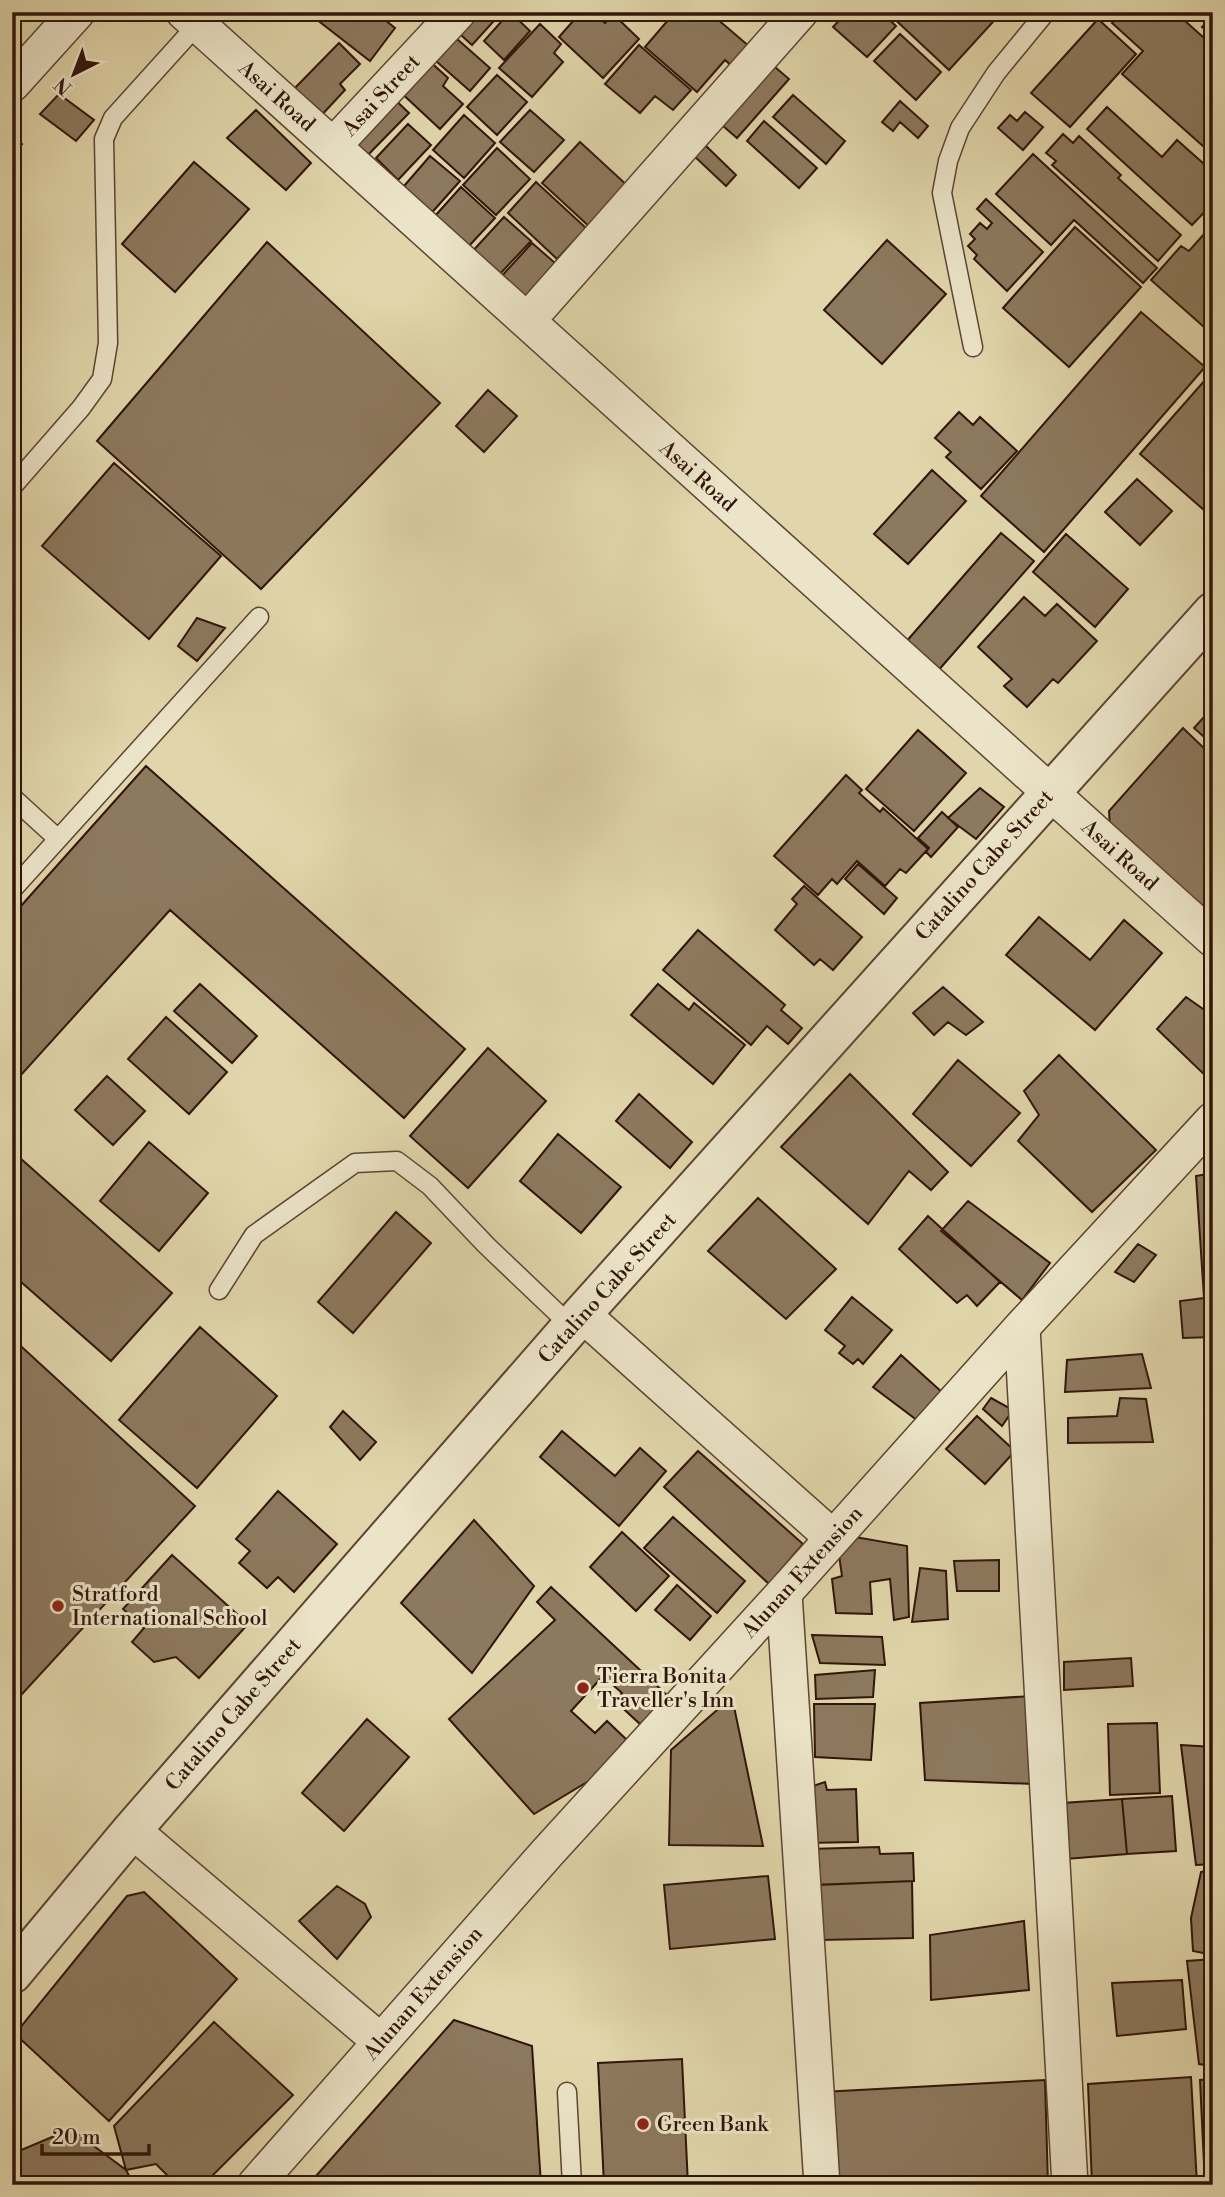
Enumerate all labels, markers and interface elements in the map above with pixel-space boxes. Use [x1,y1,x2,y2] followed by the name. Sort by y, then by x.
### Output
[38,38,108,108] north arrow
[337,49,427,143] street label: Asai Street
[232,55,320,138] street label: Asai Road
[50,72,77,100] text: N
[653,435,741,518] street label: Asai Road
[910,784,1060,947] street label: Catalino Cabe Street
[1075,814,1163,897] street label: Asai Road
[533,1207,683,1370] street label: Catalino Cabe Street
[736,1501,869,1645] street label: Alunan Extension
[72,1582,268,1632] place label: Stratford International School
[50,1598,66,1614] marker: Stratford International School
[160,1632,308,1796] street label: Catalino Cabe Street
[597,1664,735,1714] place label: Tierra Bonita Traveller's Inn
[575,1680,591,1696] marker: Tierra Bonita Traveller's Inn
[358,1921,489,2067] street label: Alunan Extension
[657,2112,769,2138] place label: Green Bank
[42,2113,149,2157] scale bar
[635,2116,651,2132] marker: Green Bank
[52,2125,101,2151] text: 20 m

